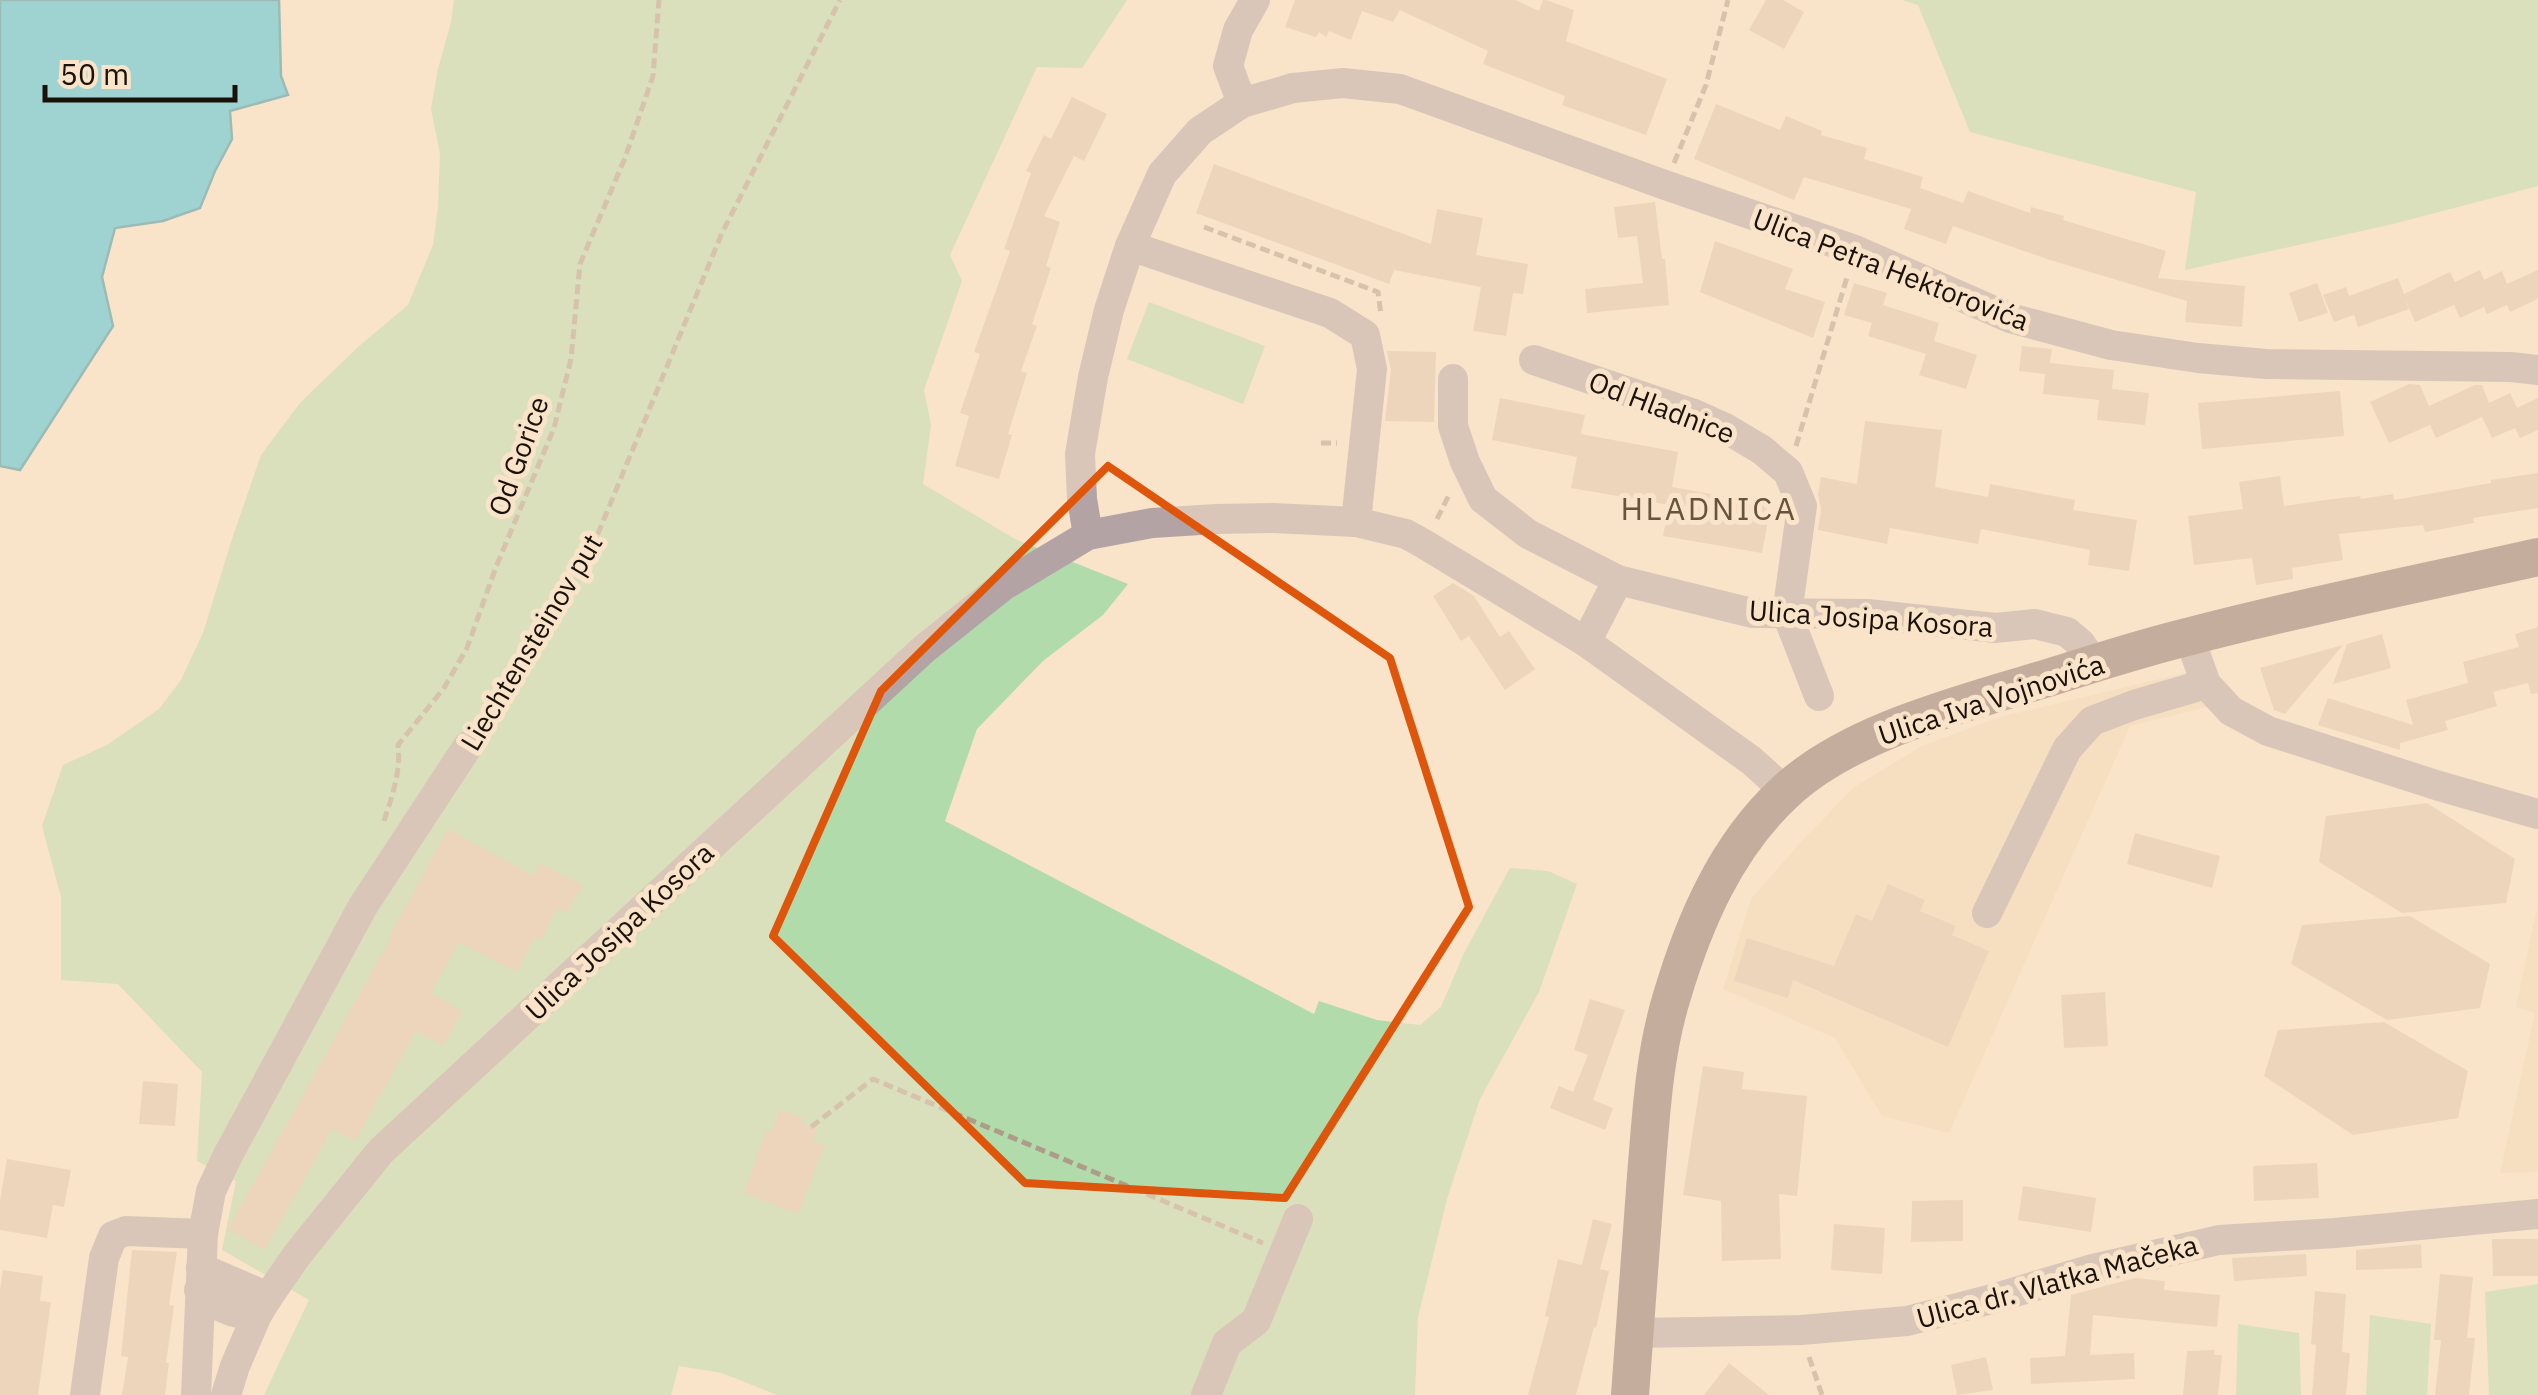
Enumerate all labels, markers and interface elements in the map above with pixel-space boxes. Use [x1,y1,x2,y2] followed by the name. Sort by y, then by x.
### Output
[45,40,235,102] scale bar
[60,54,129,93] text: 50 m
[1748,199,2034,339] street label: Ulica Petra Hektorovića
[1584,362,1740,452] street label: Od Hladnice
[479,391,557,521] street label: Od Gorice
[1620,487,1798,529] district label: HLADNICA
[452,527,610,757] street label: Liechtensteinov put
[1748,591,1994,645] street label: Ulica Josipa Kosora
[1873,645,2109,753] street label: Ulica Iva Vojnovića
[517,834,721,1028] street label: Ulica Josipa Kosora
[1912,1226,2202,1336] street label: Ulica dr. Vlatka Mačeka

